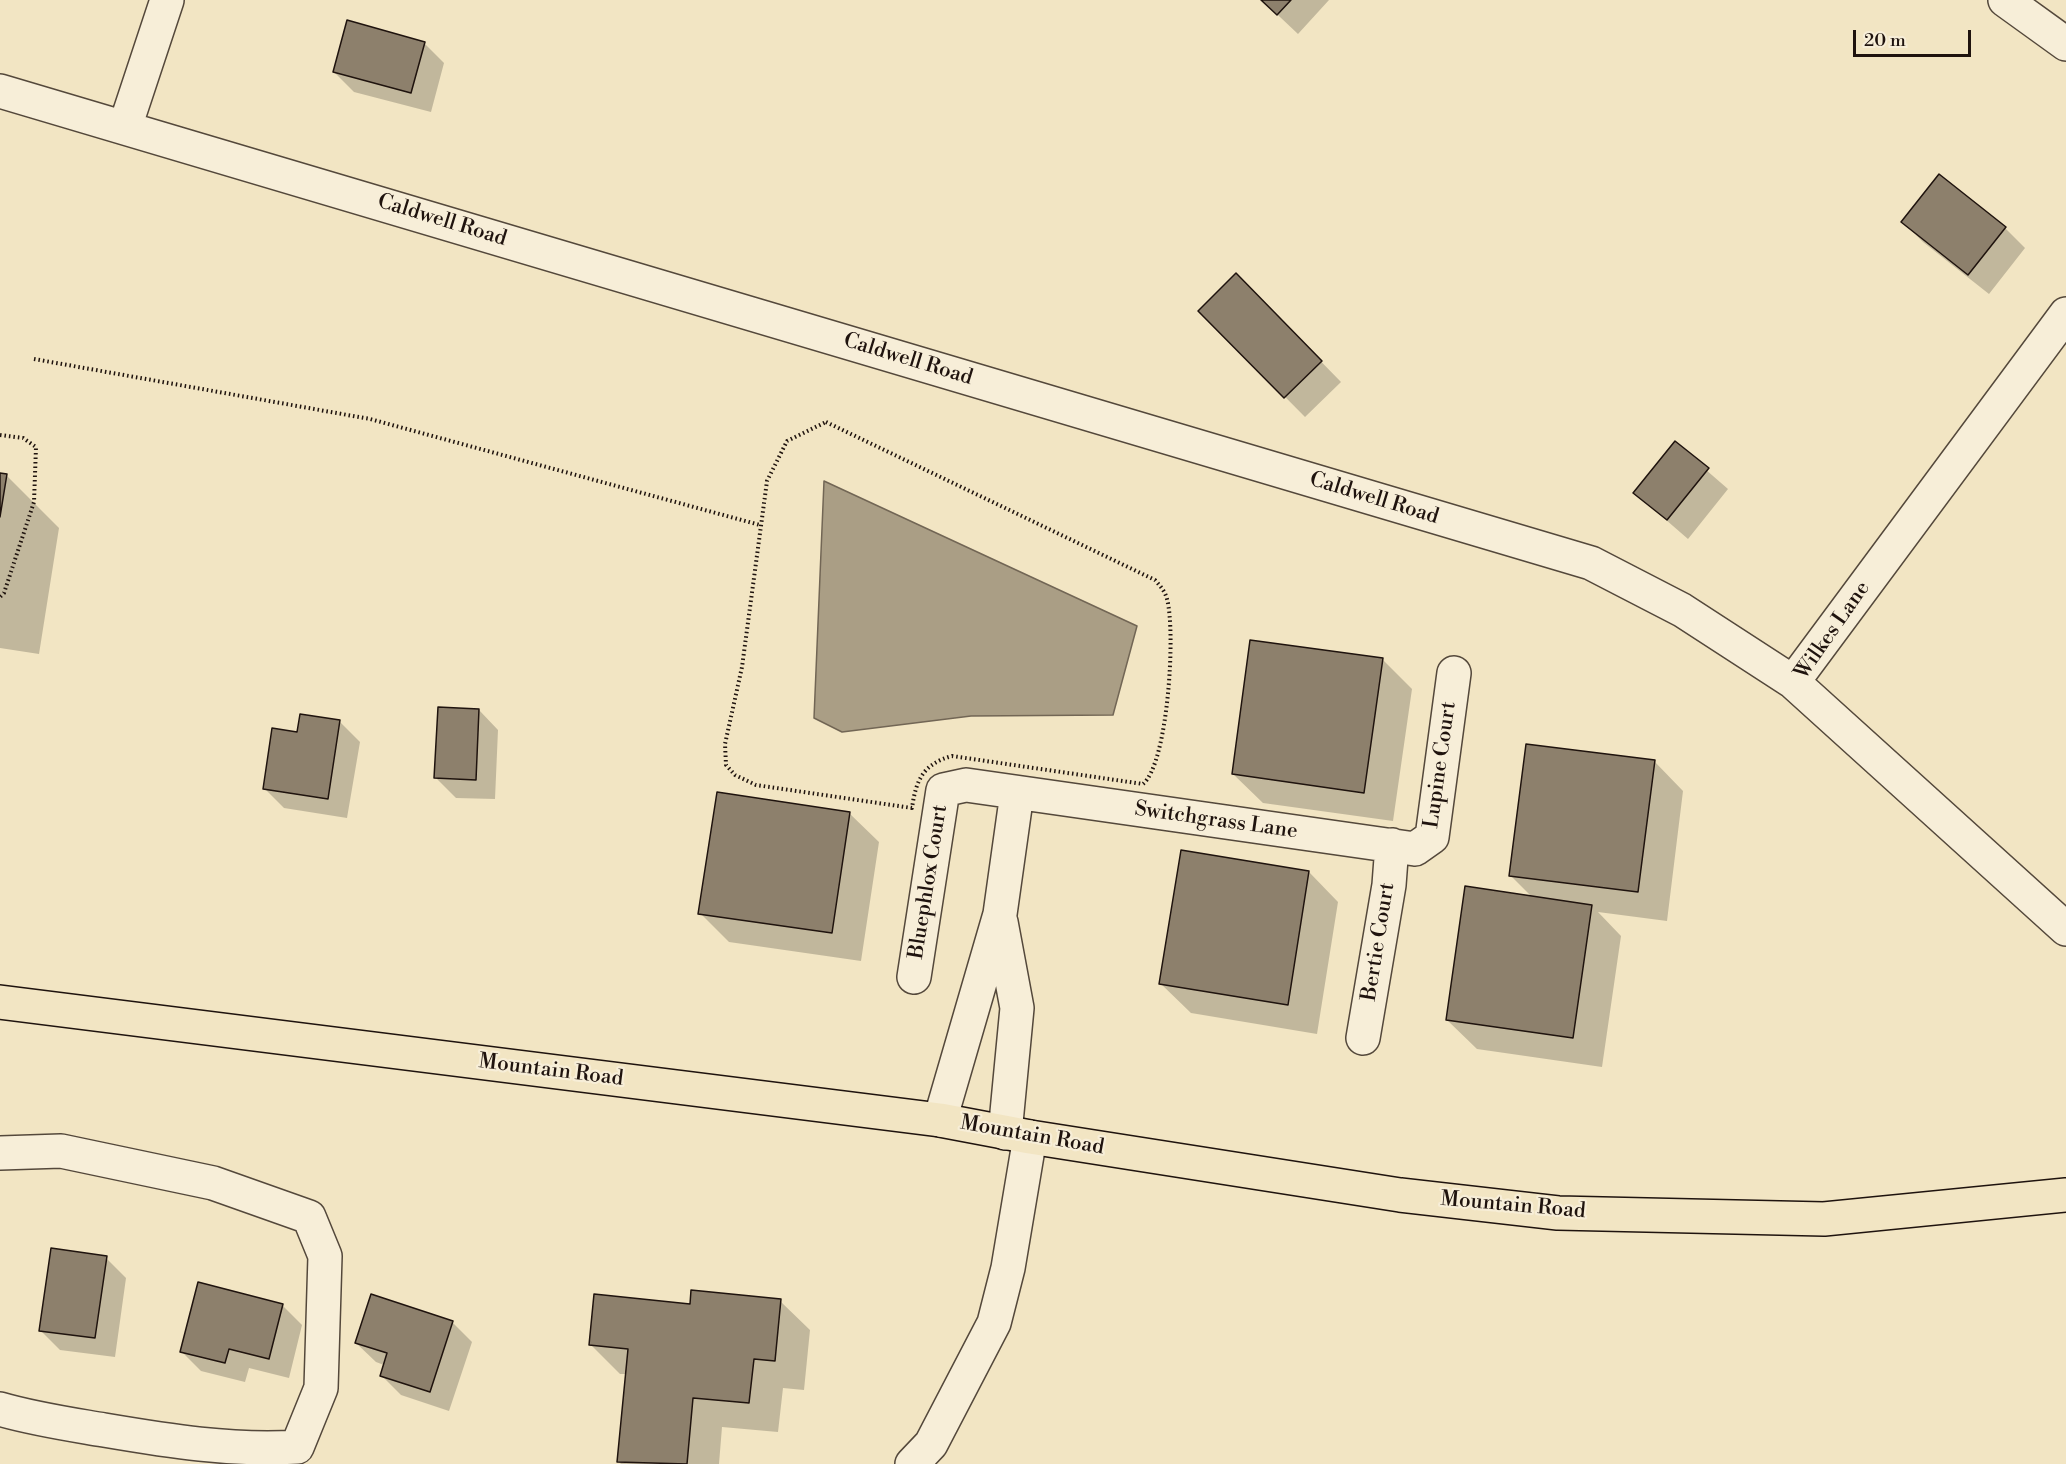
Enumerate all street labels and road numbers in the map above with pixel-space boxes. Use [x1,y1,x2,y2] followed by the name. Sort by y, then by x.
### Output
[374,189,510,253] street label: Caldwell Road
[840,328,976,392] street label: Caldwell Road
[1306,467,1442,531] street label: Caldwell Road
[1790,577,1876,685] street label: Wilkes Lane
[1420,700,1462,830] street label: Lupine Court
[1133,797,1299,845] street label: Switchgrass Lane
[904,803,954,961] street label: Bluephlox Court
[1357,881,1401,1003] street label: Bertie Court
[477,1050,625,1092] street label: Mountain Road
[958,1111,1106,1161] street label: Mountain Road
[1439,1187,1587,1225] street label: Mountain Road

